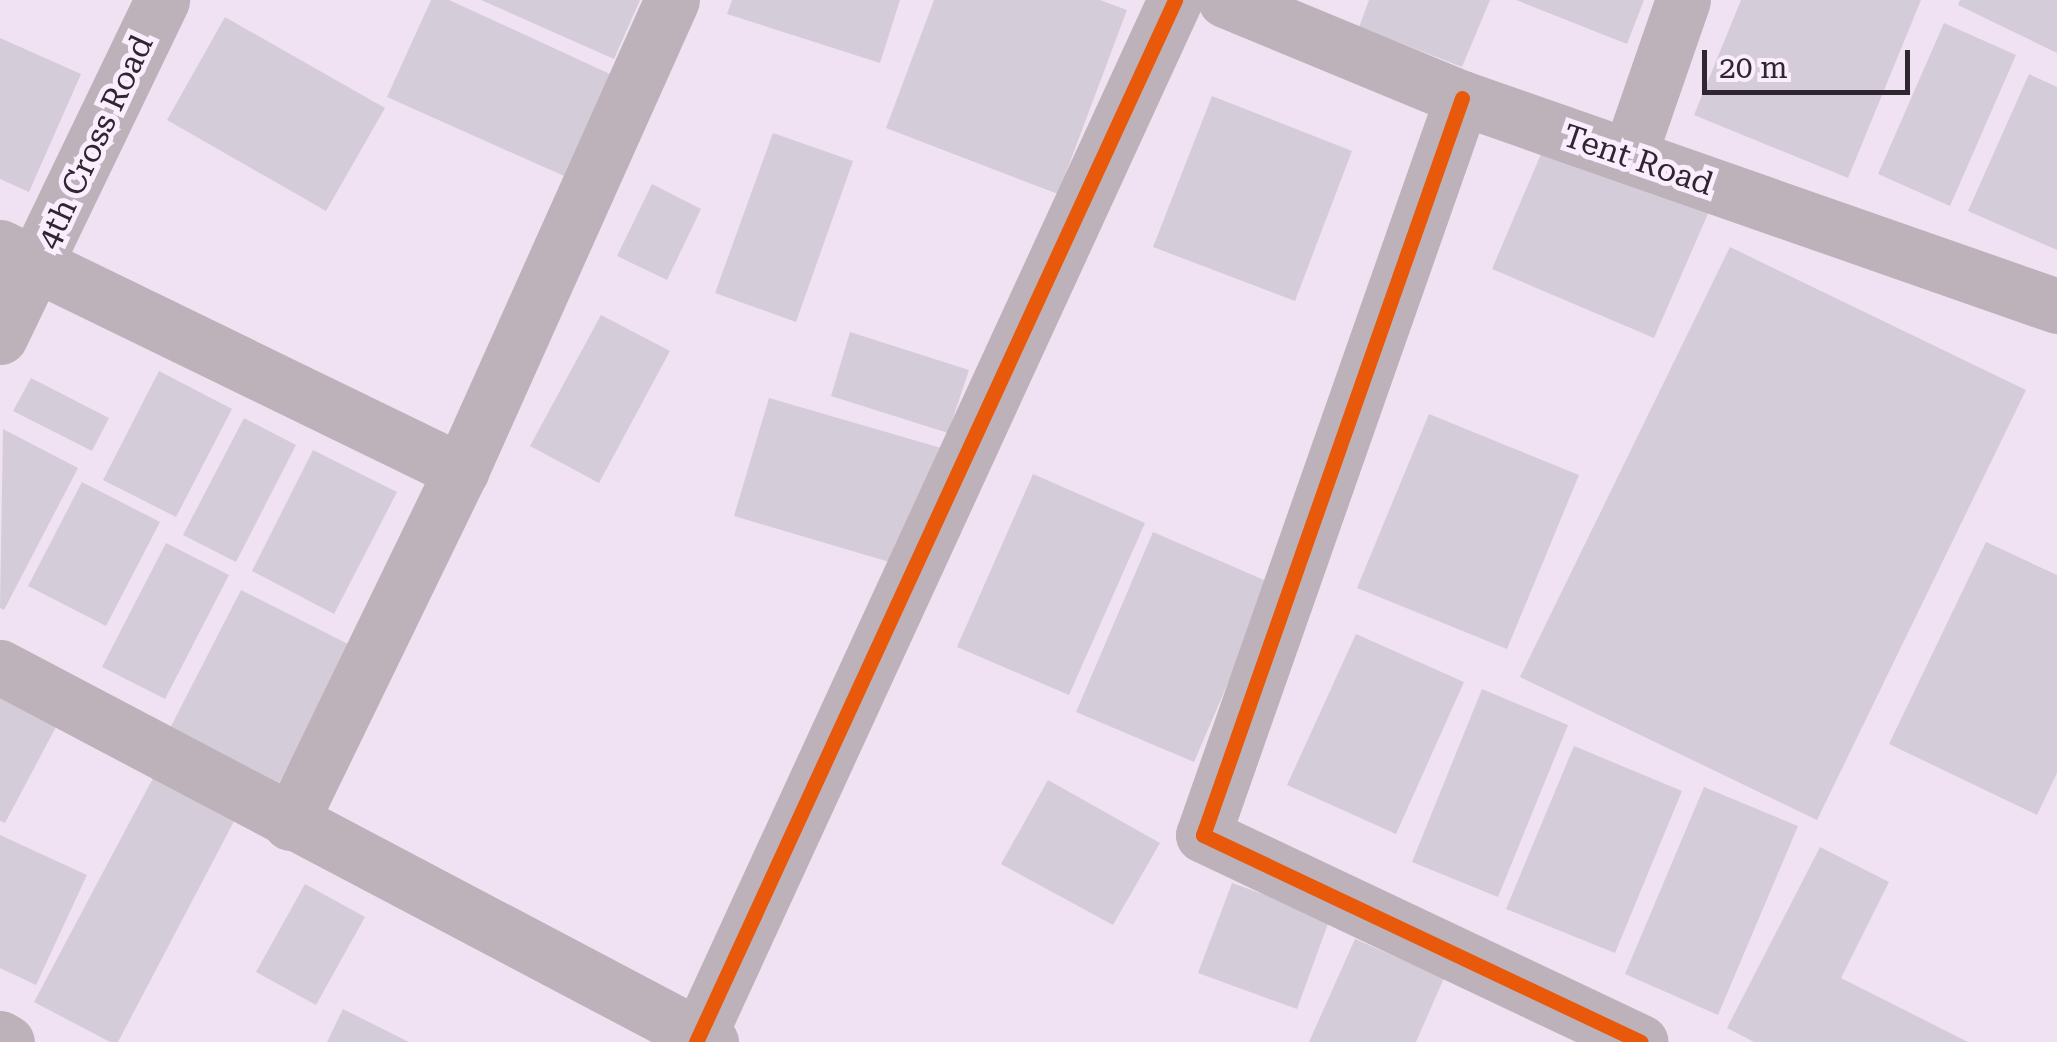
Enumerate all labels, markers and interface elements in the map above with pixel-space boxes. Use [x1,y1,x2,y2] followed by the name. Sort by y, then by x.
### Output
[29,29,161,255] street label: 4th Cross Road
[1707,30,1914,92] scale bar
[1719,50,1788,85] text: 20 m
[1558,116,1718,204] street label: Tent Road

